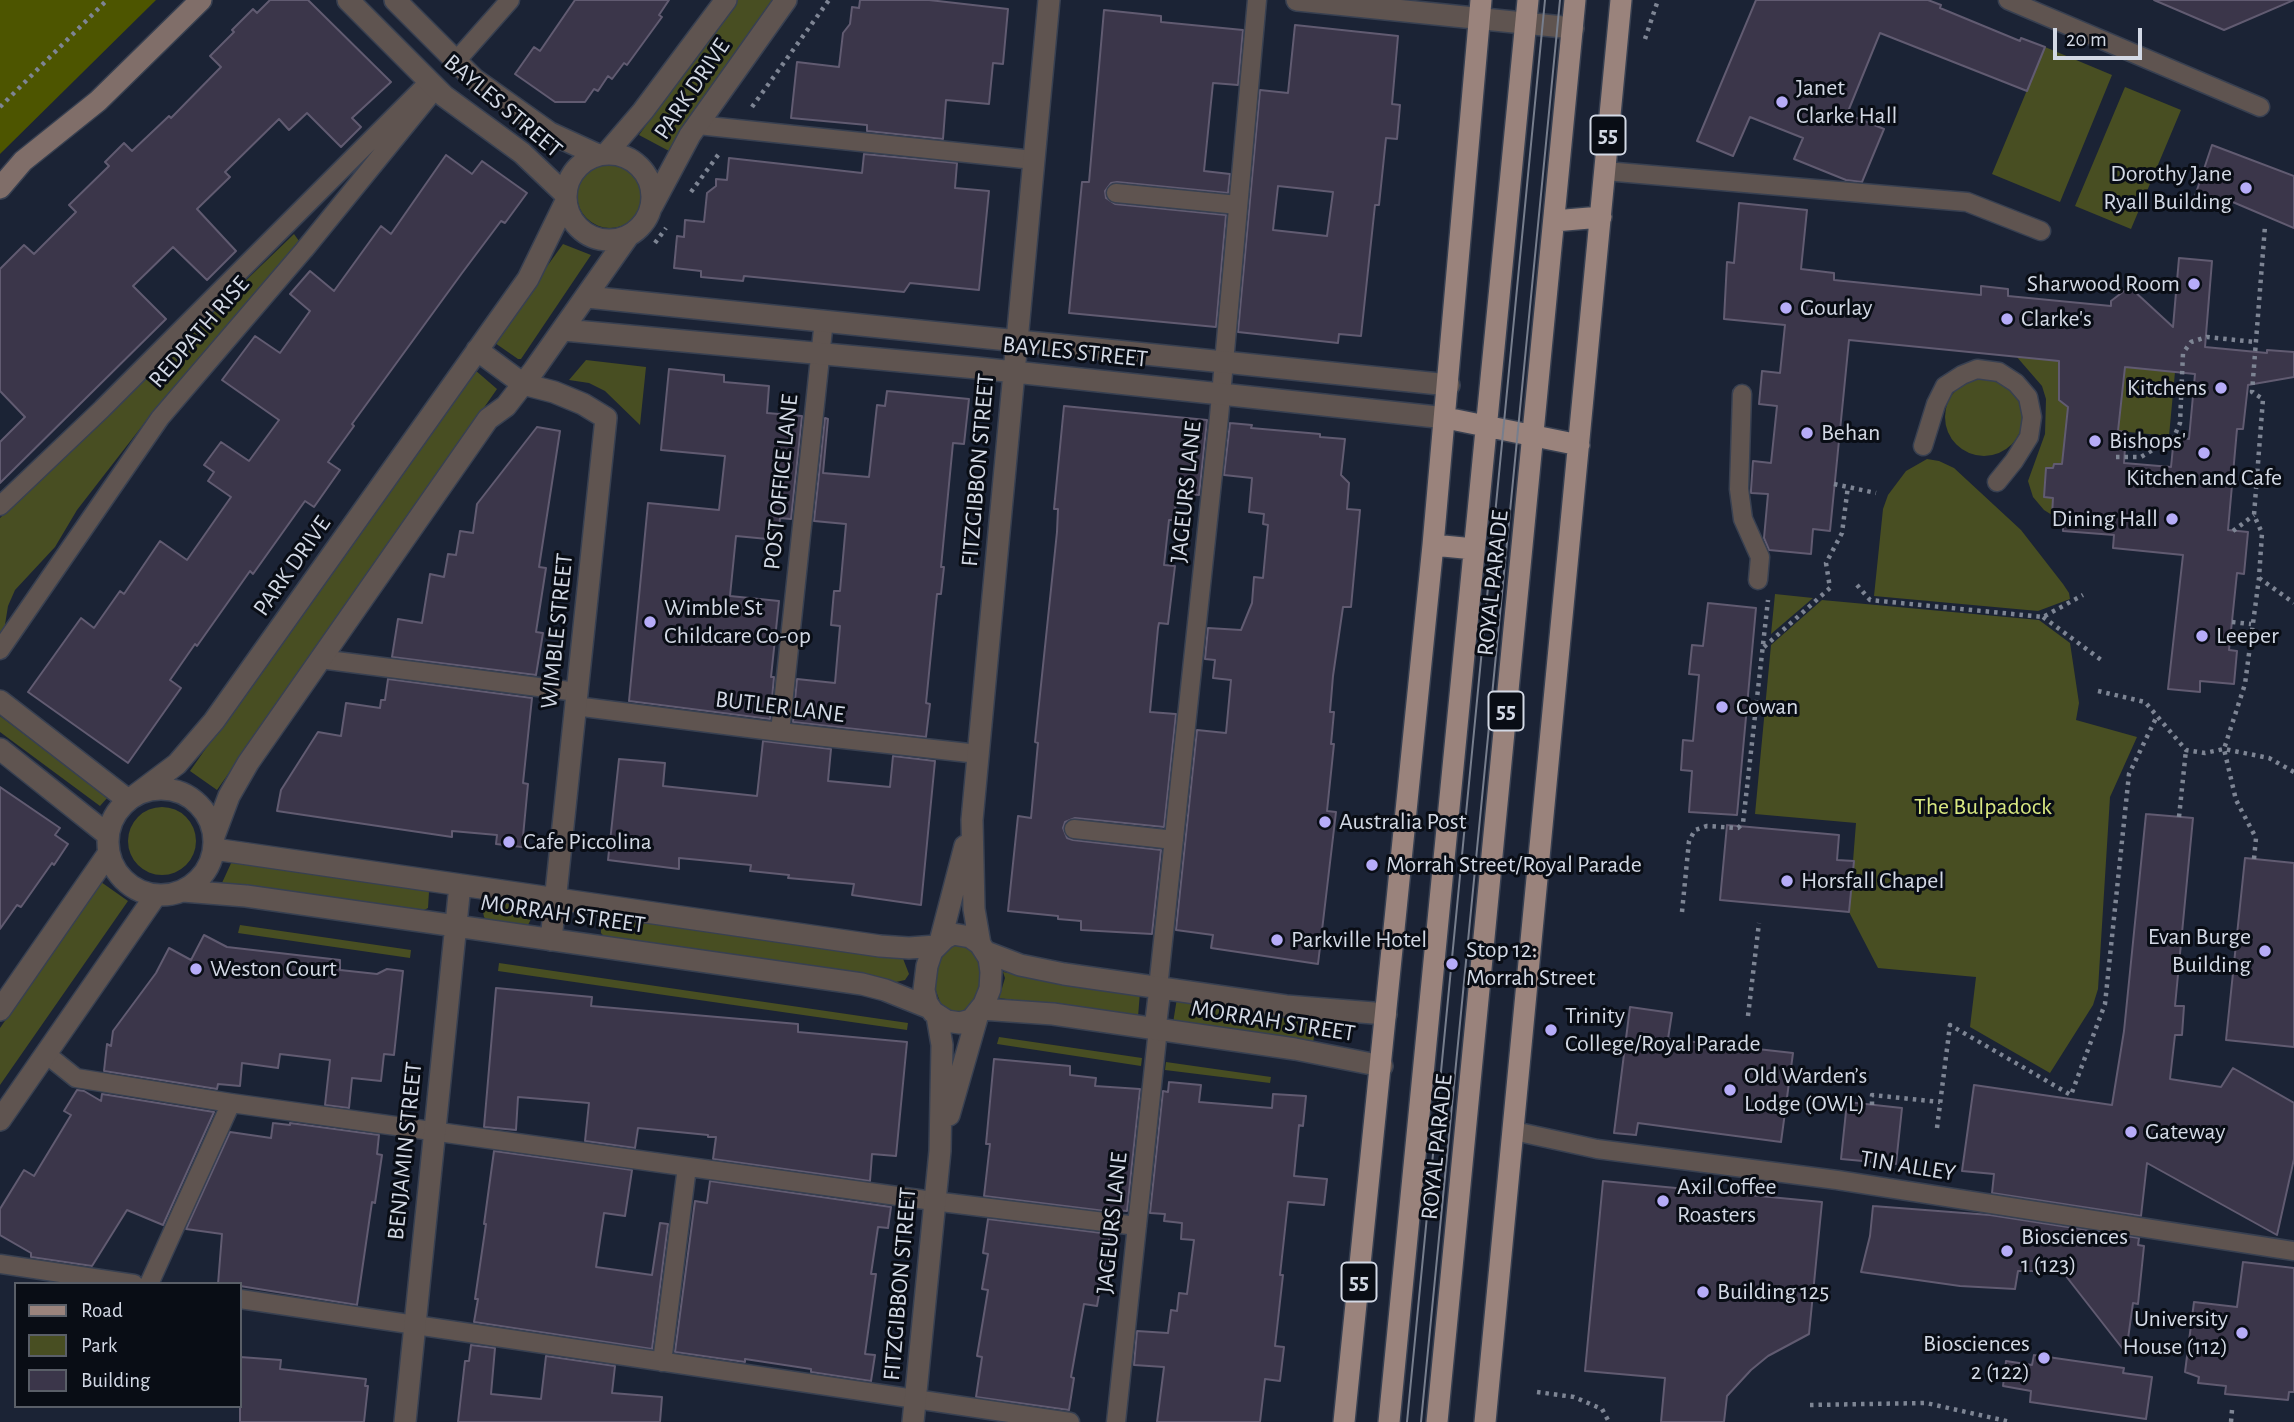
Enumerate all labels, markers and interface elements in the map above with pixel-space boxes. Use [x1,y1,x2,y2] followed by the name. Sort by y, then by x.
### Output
[2056,14,2145,58] scale bar
[2066,29,2107,50] text: 20 m
[648,33,736,145] street label: PARK DRIVE
[438,48,568,164] street label: BAYLES STREET
[1796,74,1897,130] place label: Janet Clarke Hall
[1774,94,1790,110] marker: Janet Clarke Hall
[1590,116,1626,154] road number: 55
[2103,160,2232,216] place label: Dorothy Jane Ryall Building
[2238,180,2254,196] marker: Dorothy Jane Ryall Building
[143,270,255,394] street label: REDPATH RISE
[2027,270,2180,298] place label: Sharwood Room
[2186,276,2202,292] marker: Sharwood Room
[1800,294,1872,322] place label: Gourlay
[1778,300,1794,316] marker: Gourlay
[2021,305,2092,333] place label: Clarke's
[1999,311,2015,327] marker: Clarke's
[1001,330,1149,374] street label: BAYLES STREET
[955,372,1001,568] street label: FITZGIBBON STREET
[2127,374,2207,402] place label: Kitchens
[2213,380,2229,396] marker: Kitchens
[757,393,805,571] street label: POST OFFICE LANE
[1821,419,1880,447] place label: Behan
[1164,420,1208,564] street label: JAGEURS LANE
[1799,425,1815,441] marker: Behan
[2109,427,2186,455] place label: Bishops'
[2087,433,2103,449] marker: Bishops'
[2196,445,2212,461] marker: Kitchen and Cafe
[2126,464,2282,492] place label: Kitchen and Cafe
[2052,505,2158,533] place label: Dining Hall
[1471,509,1515,657] street label: ROYAL PARADE
[247,510,337,622] street label: PARK DRIVE
[2164,511,2180,527] marker: Dining Hall
[535,552,579,710] street label: WIMBLE STREET
[664,594,811,650] place label: Wimble St Childcare Co-op
[642,614,658,630] marker: Wimble St Childcare Co-op
[2216,622,2279,650] place label: Leeper
[2194,628,2210,644] marker: Leeper
[714,685,846,729] street label: BUTLER LANE
[1488,692,1524,730] road number: 55
[1736,693,1798,721] place label: Cowan
[1714,699,1730,715] marker: Cowan
[1914,793,2052,821] park label: The Bulpadock
[1339,808,1466,836] place label: Australia Post
[1317,814,1333,830] marker: Australia Post
[523,828,652,856] place label: Cafe Piccolina
[501,834,517,850] marker: Cafe Piccolina
[1386,851,1642,879] place label: Morrah Street/Royal Parade
[1364,857,1380,873] marker: Morrah Street/Royal Parade
[1801,867,1944,895] place label: Horsfall Chapel
[1779,873,1795,889] marker: Horsfall Chapel
[479,888,647,940] street label: MORRAH STREET
[2148,923,2251,979] place label: Evan Burge Building
[1291,926,1427,954] place label: Parkville Hotel
[1269,932,1285,948] marker: Parkville Hotel
[1466,936,1595,992] place label: Stop 12: Morrah Street
[2257,943,2273,959] marker: Evan Burge Building
[210,955,337,983] place label: Weston Court
[1444,956,1460,972] marker: Stop 12: Morrah Street
[188,961,204,977] marker: Weston Court
[1189,994,1357,1048] street label: MORRAH STREET
[1565,1002,1761,1058] place label: Trinity College/Royal Parade
[1543,1022,1559,1038] marker: Trinity College/Royal Parade
[381,1061,429,1241] street label: BENJAMIN STREET
[1744,1062,1868,1118] place label: Old Warden’s Lodge (OWL)
[1415,1073,1459,1221] street label: ROYAL PARADE
[1722,1082,1738,1098] marker: Old Warden’s Lodge (OWL)
[2145,1118,2225,1146] place label: Gateway
[2123,1124,2139,1140] marker: Gateway
[1858,1144,1958,1188] street label: TIN ALLEY
[1090,1151,1134,1295] street label: JAGEURS LANE
[1677,1173,1777,1229] place label: Axil Coffee Roasters
[877,1186,923,1382] street label: FITZGIBBON STREET
[1655,1193,1671,1209] marker: Axil Coffee Roasters
[2021,1223,2128,1279] place label: Biosciences 1 (123)
[1999,1243,2015,1259] marker: Biosciences 1 (123)
[1342,1262,1376,1302] road number: 55
[1717,1278,1829,1306] place label: Building 125
[14,1282,242,1408] legend
[1695,1284,1711,1300] marker: Building 125
[81,1300,123,1321] text: Road
[2122,1305,2228,1361] place label: University House (112)
[2234,1325,2250,1341] marker: University House (112)
[1923,1330,2030,1386] place label: Biosciences 2 (122)
[81,1335,117,1356] text: Park
[2036,1350,2052,1366] marker: Biosciences 2 (122)
[81,1370,150,1391] text: Building

